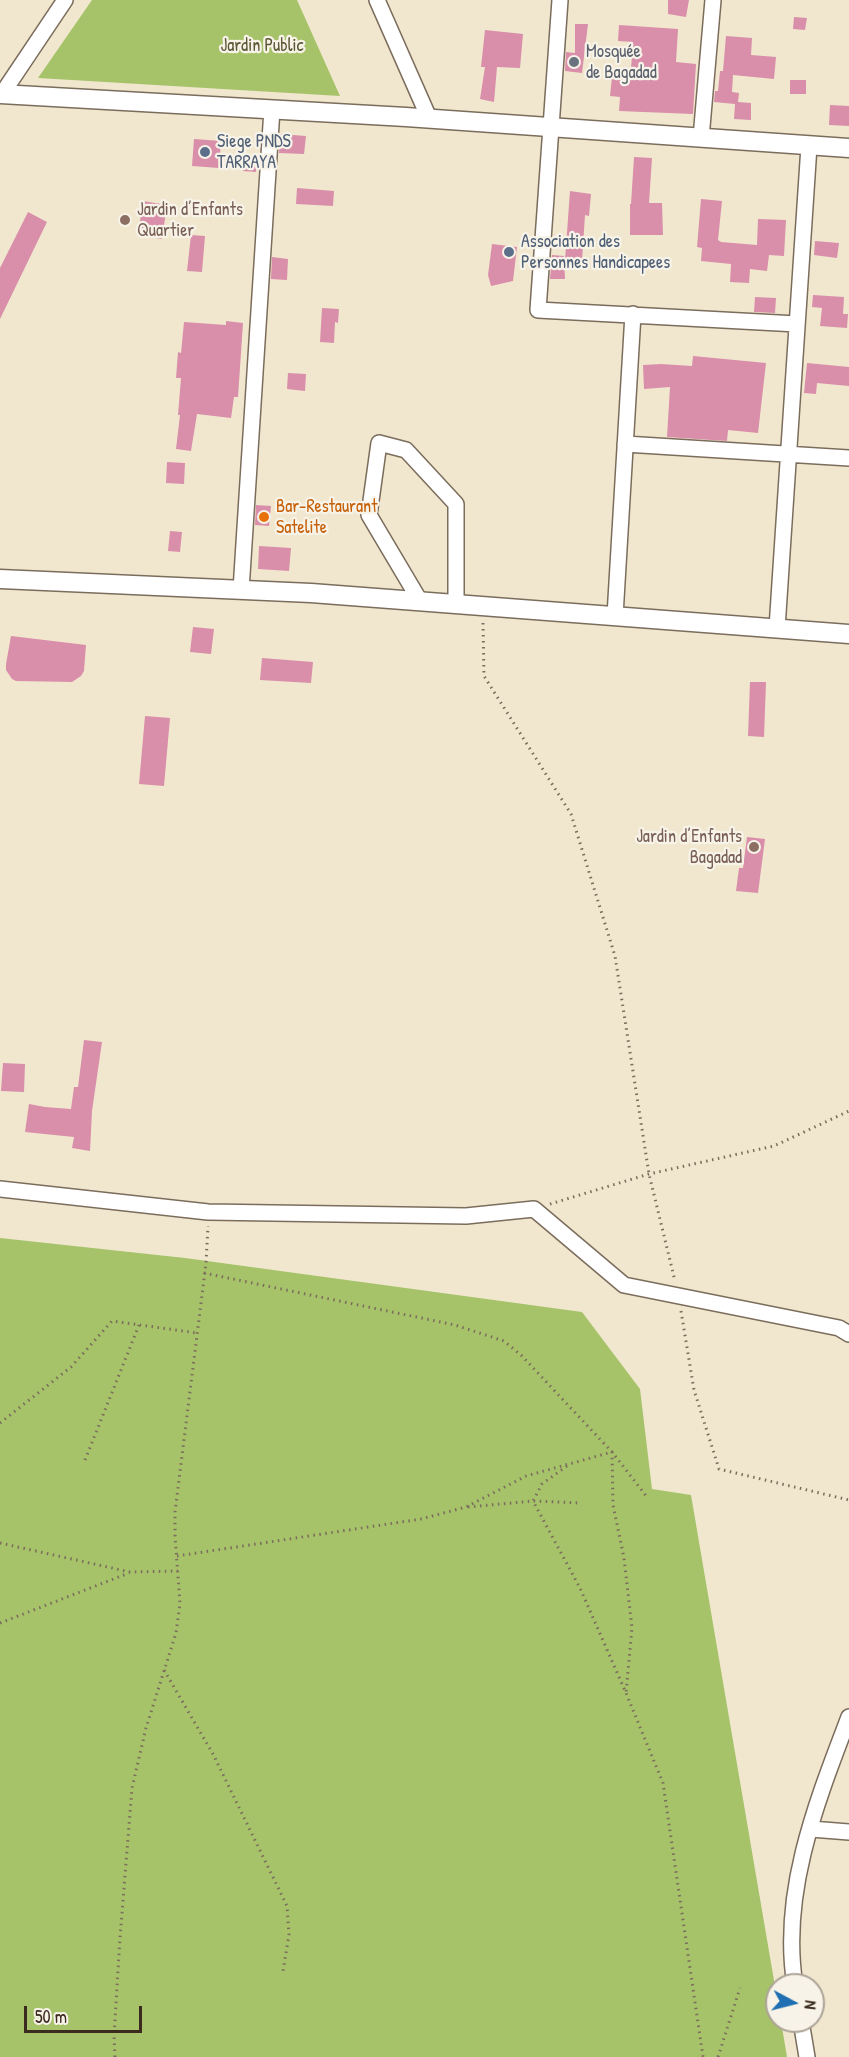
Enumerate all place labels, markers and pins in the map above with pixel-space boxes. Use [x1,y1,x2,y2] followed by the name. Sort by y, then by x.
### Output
[586,41,657,84] place label: Mosquée de Bagadad
[567,55,581,69] marker: Mosquée de Bagadad
[217,131,291,174] place label: Siege PNDS TARRAYA
[198,145,212,159] marker: Siege PNDS TARRAYA
[137,199,243,242] place label: Jardin d’Enfants Quartier
[118,213,132,227] marker: Jardin d’Enfants Quartier
[521,231,670,274] place label: Association des Personnes Handicapees
[502,245,516,259] marker: Association des Personnes Handicapees
[276,496,377,538] place label: Bar-Restaurant Satelite
[257,510,271,524] marker: Bar-Restaurant Satelite
[636,826,742,868] place label: Jardin d’Enfants Bagadad
[747,840,761,854] marker: Jardin d’Enfants Bagadad

